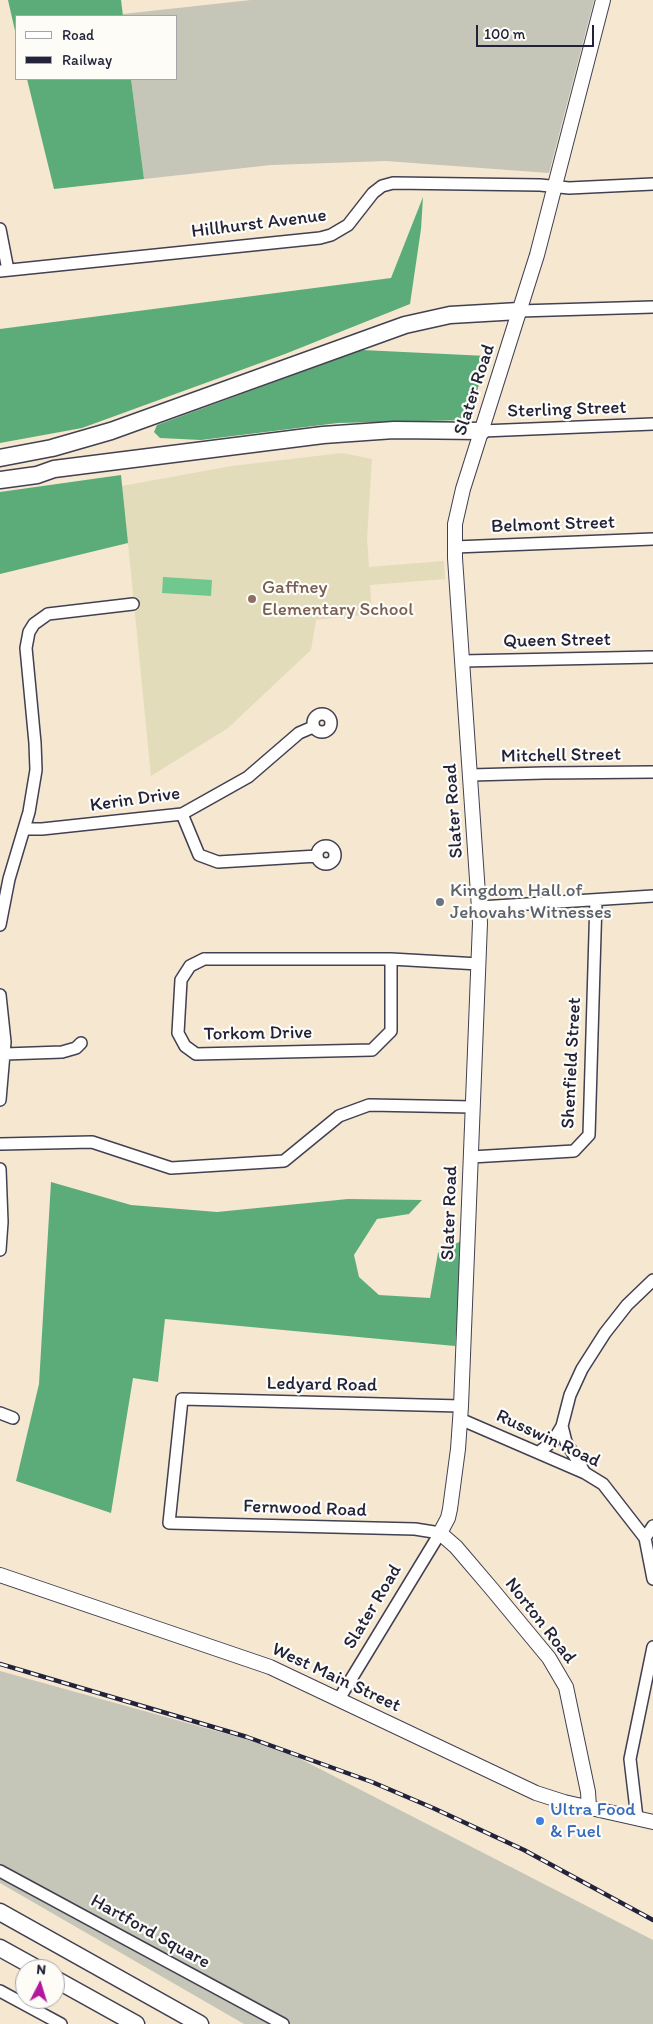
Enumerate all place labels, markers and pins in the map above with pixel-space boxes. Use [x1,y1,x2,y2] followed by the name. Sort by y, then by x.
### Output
[262,577,414,621] place label: Gaffney Elementary School
[246,593,258,605] marker: Gaffney Elementary School
[450,880,612,924] place label: Kingdom Hall of Jehovahs Witnesses
[434,896,446,908] marker: Kingdom Hall of Jehovahs Witnesses
[550,1799,636,1843] place label: Ultra Food & Fuel
[534,1815,546,1827] marker: Ultra Food & Fuel

